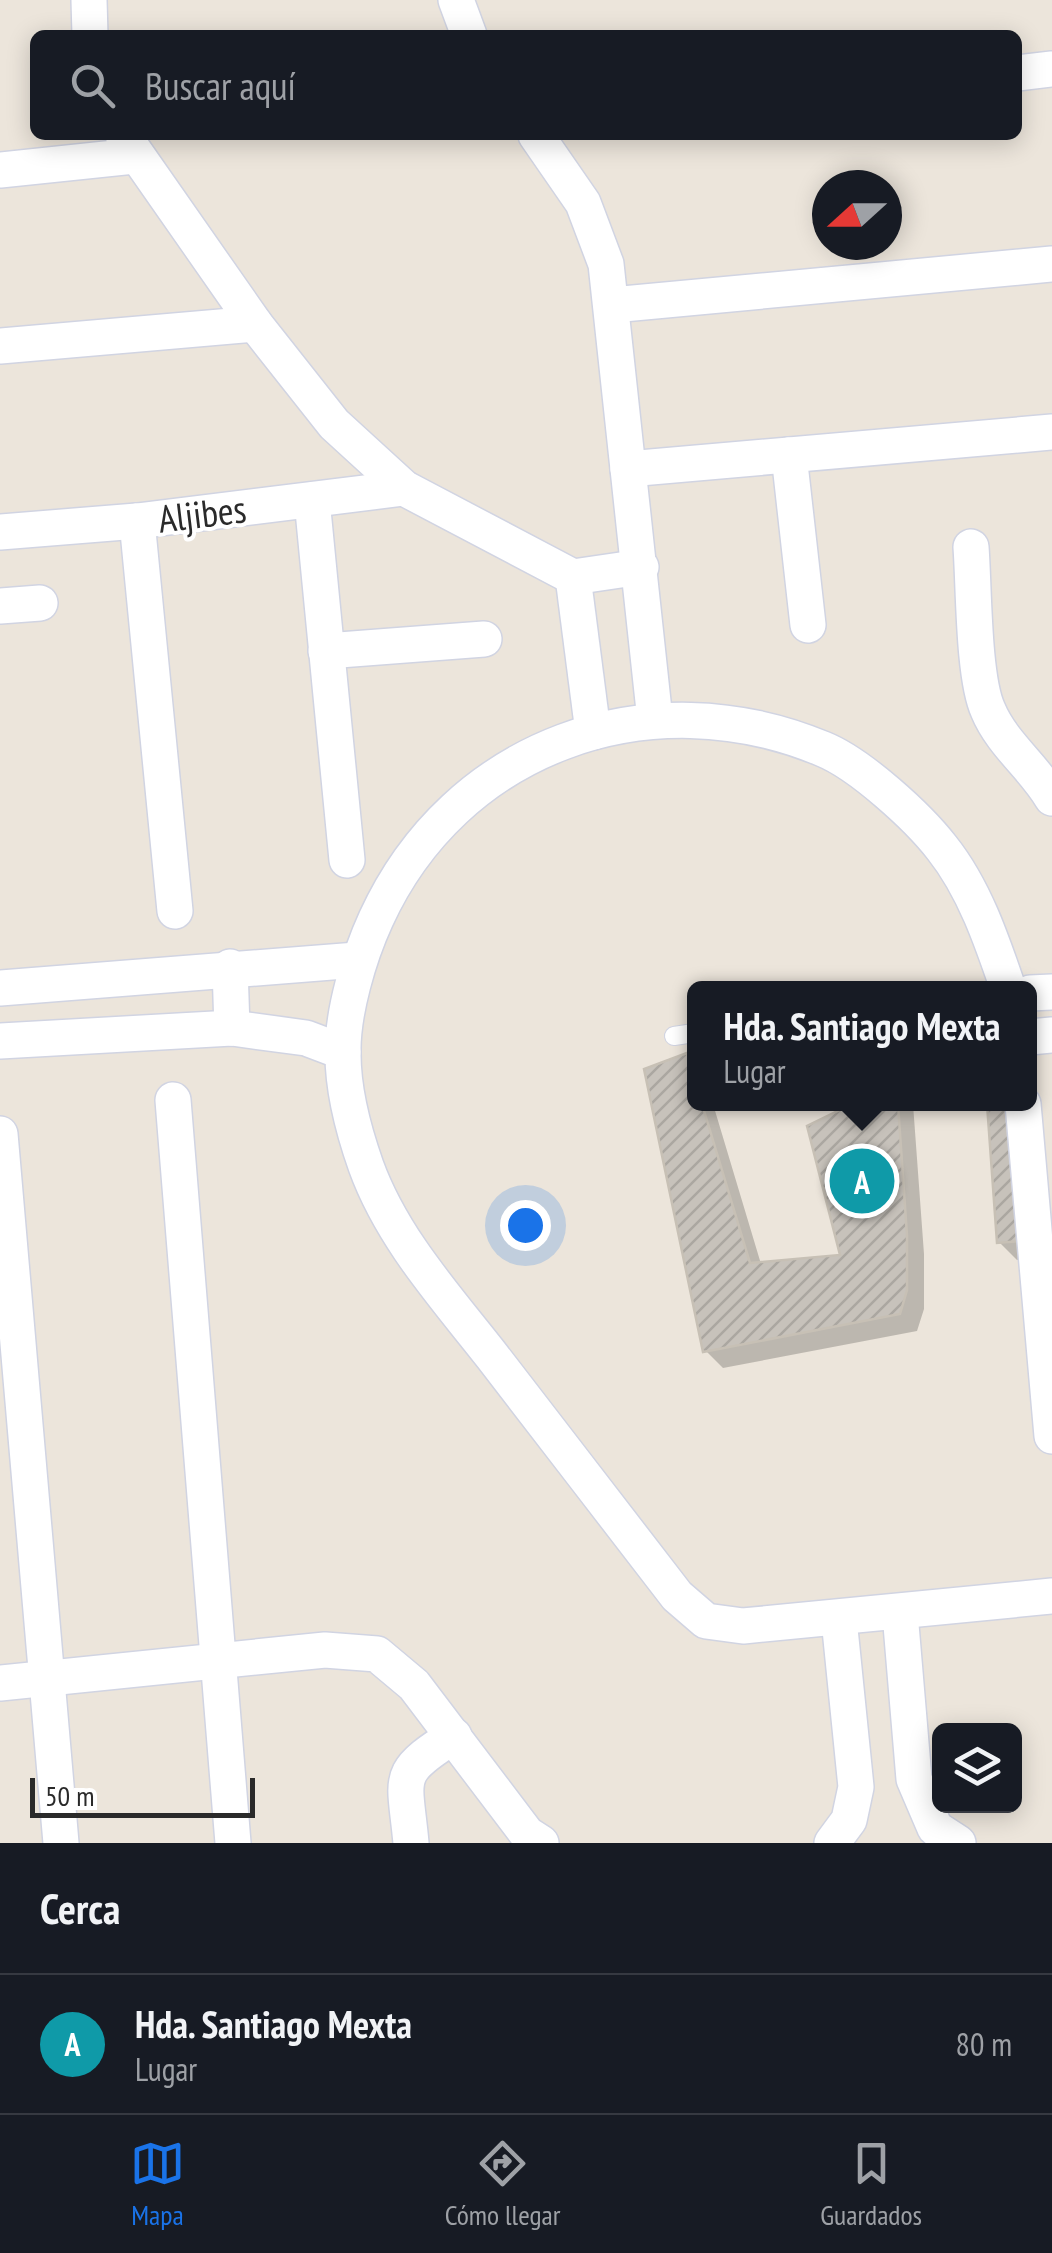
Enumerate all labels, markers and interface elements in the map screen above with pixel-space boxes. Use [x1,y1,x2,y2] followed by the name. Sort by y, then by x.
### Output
[30,30,1022,140] search box
[65,58,120,113] icon: search
[145,61,296,110] text: Buscar aquí
[812,170,902,260] north arrow
[155,483,249,543] street label: Aljibes
[687,981,1037,1111] popup
[724,1001,1000,1050] text: Hda. Santiago Mexta
[724,1050,786,1092] text: Lugar
[830,1144,894,1218] pin: A
[500,1200,551,1251] your location
[932,1723,1022,1813] map controls
[932,1723,1022,1813] button: layers
[30,1773,255,1818] scale bar
[45,1777,94,1814] text: 50 m
[40,1881,120,1936] text: Cerca
[135,1999,412,2048] text: Hda. Santiago Mexta
[64,2023,81,2065] text: A
[956,2023,1012,2065] text: 80 m
[135,2048,197,2090] text: Lugar
[130,2136,185,2233] tab: Mapa
[445,2136,560,2233] tab: Cómo llegar
[820,2136,922,2233] tab: Guardados

